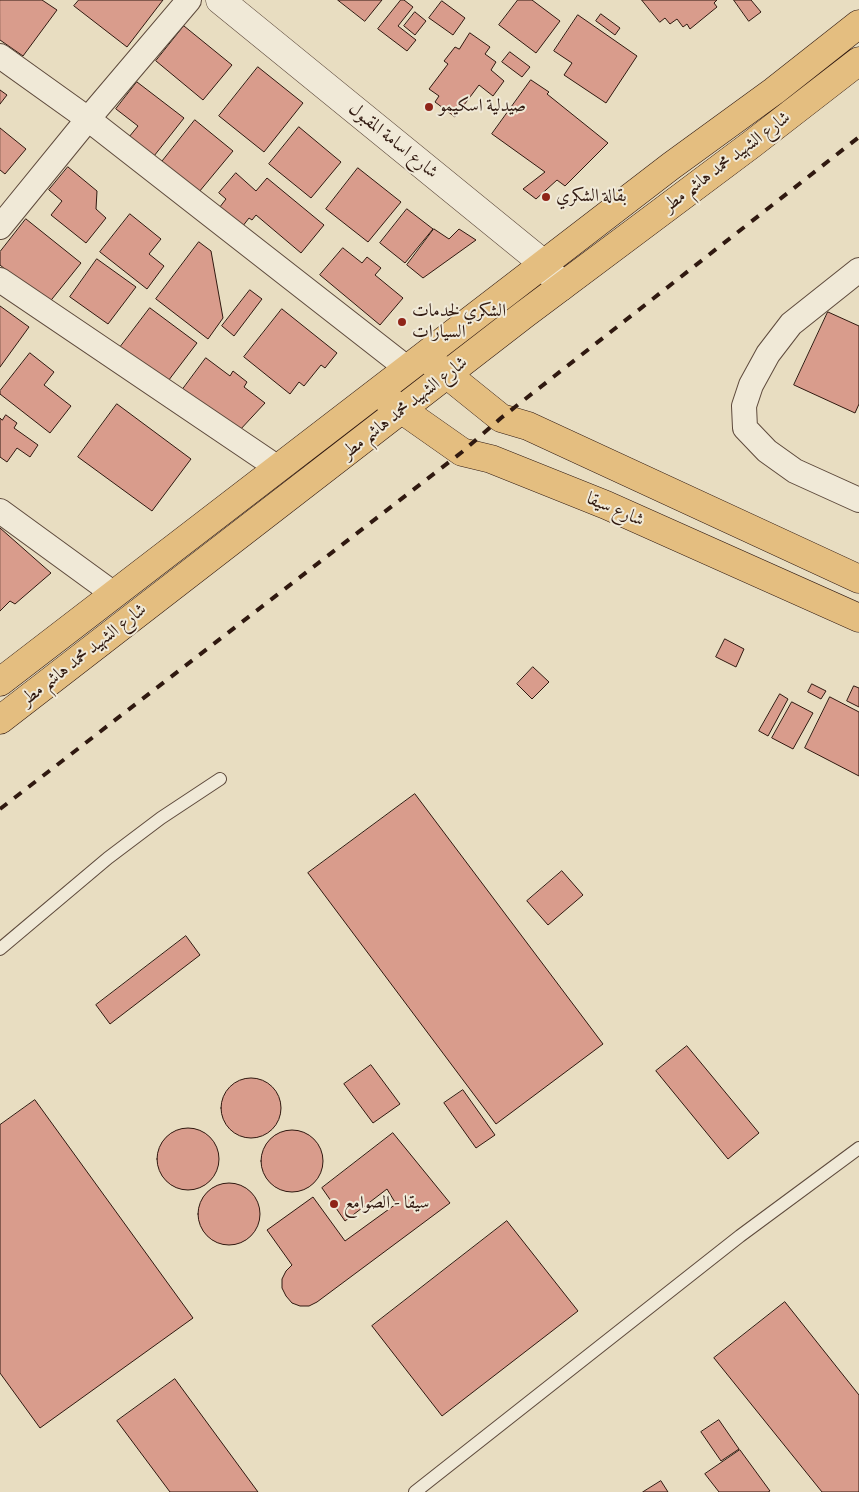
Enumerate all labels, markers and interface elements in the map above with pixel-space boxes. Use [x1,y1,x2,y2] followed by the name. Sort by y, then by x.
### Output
[439,96,526,118] place label: صيدلية اسكيمو
[344,98,442,184] street label: شارع اسامة المقبول
[423,101,435,113] marker: صيدلية اسكيمو
[659,107,795,217] street label: شارع الشهيد محمد هاشم مطر
[556,186,627,208] place label: بقالة الشكري
[540,191,552,203] marker: بقالة الشكري
[412,301,506,344] place label: الشكري لخدمات السيارات
[396,316,408,328] marker: الشكري لخدمات السيارات
[338,352,472,464] street label: شارع الشهيد محمد هاشم مطر
[583,488,647,532] street label: شارع سيقا
[17,599,151,711] street label: شارع الشهيد محمد هاشم مطر
[344,1193,430,1215] place label: سيقا - الصوامع
[328,1198,340,1210] marker: سيقا - الصوامع

